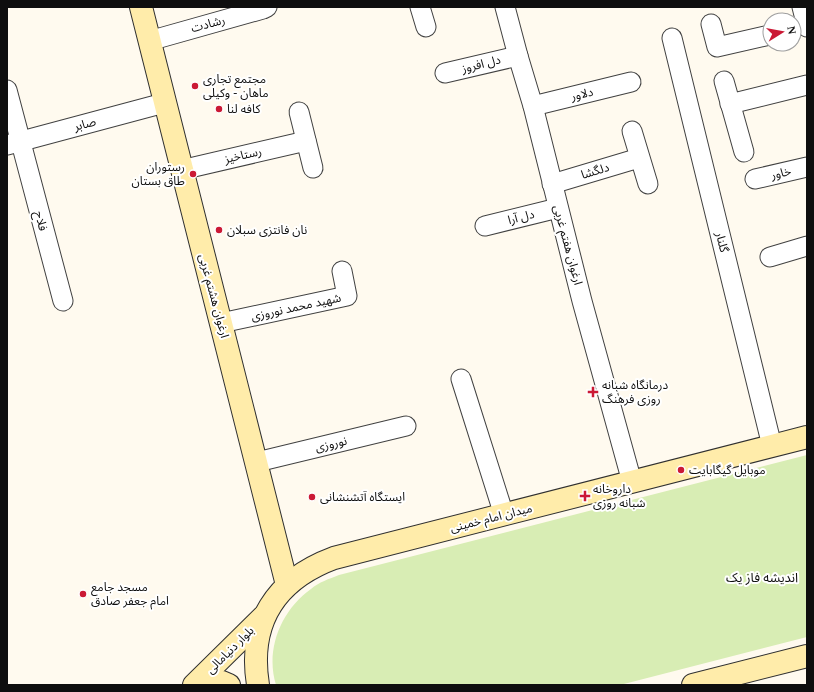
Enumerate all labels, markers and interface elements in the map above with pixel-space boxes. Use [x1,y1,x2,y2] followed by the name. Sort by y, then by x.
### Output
[762,12,802,52] north arrow
[189,13,227,35] street label: رشادت
[785,25,798,35] text: N
[459,52,502,76] street label: دل افروز
[203,72,269,100] place label: مجتمع تجاری ماهان - وکیلی
[190,81,200,91] marker: مجتمع تجاری ماهان - وکیلی
[568,85,595,104] street label: دلاور
[227,102,261,116] place label: کافه لنا
[214,104,224,114] marker: کافه لنا
[71,114,98,134] street label: صابر
[222,144,263,166] street label: رستاخیز
[131,160,185,188] place label: رستوران طاق بستان
[579,160,611,182] street label: دلگشا
[768,164,793,182] street label: خاور
[188,169,198,179] marker: رستوران طاق بستان
[549,203,585,287] street label: ارغوان هفتم غربی
[506,207,536,227] street label: دل آرا
[30,209,50,233] street label: فلاح
[227,223,307,237] place label: نان فانتزی سبلان
[214,225,224,235] marker: نان فانتزی سبلان
[712,229,732,255] street label: گلنار
[194,252,232,340] street label: ارغوان هشتم غربی
[250,291,342,323] street label: شهید محمد نوروزی
[602,378,668,406] place label: درمانگاه شبانه روزی فرهنگ
[587,386,599,398] marker: درمانگاه شبانه روزی فرهنگ
[314,434,348,454] street label: نوروزی
[689,463,765,477] place label: موبایل گیگابایت
[676,465,686,475] marker: موبایل گیگابایت
[593,482,645,510] place label: داروخانه شبانه روزی
[320,490,405,504] place label: ایستگاه آتشنشانی
[580,491,590,501] marker: داروخانه شبانه روزی
[307,492,317,502] marker: ایستگاه آتشنشانی
[448,501,534,537] street label: میدان امام خمینی
[726,570,798,585] district label: اندیشه فاز یک
[91,580,169,610] place label: مسجد جامع امام جعفر صادق
[78,589,88,599] marker: مسجد جامع امام جعفر صادق
[203,623,257,677] street label: بلوار دنیامالی

